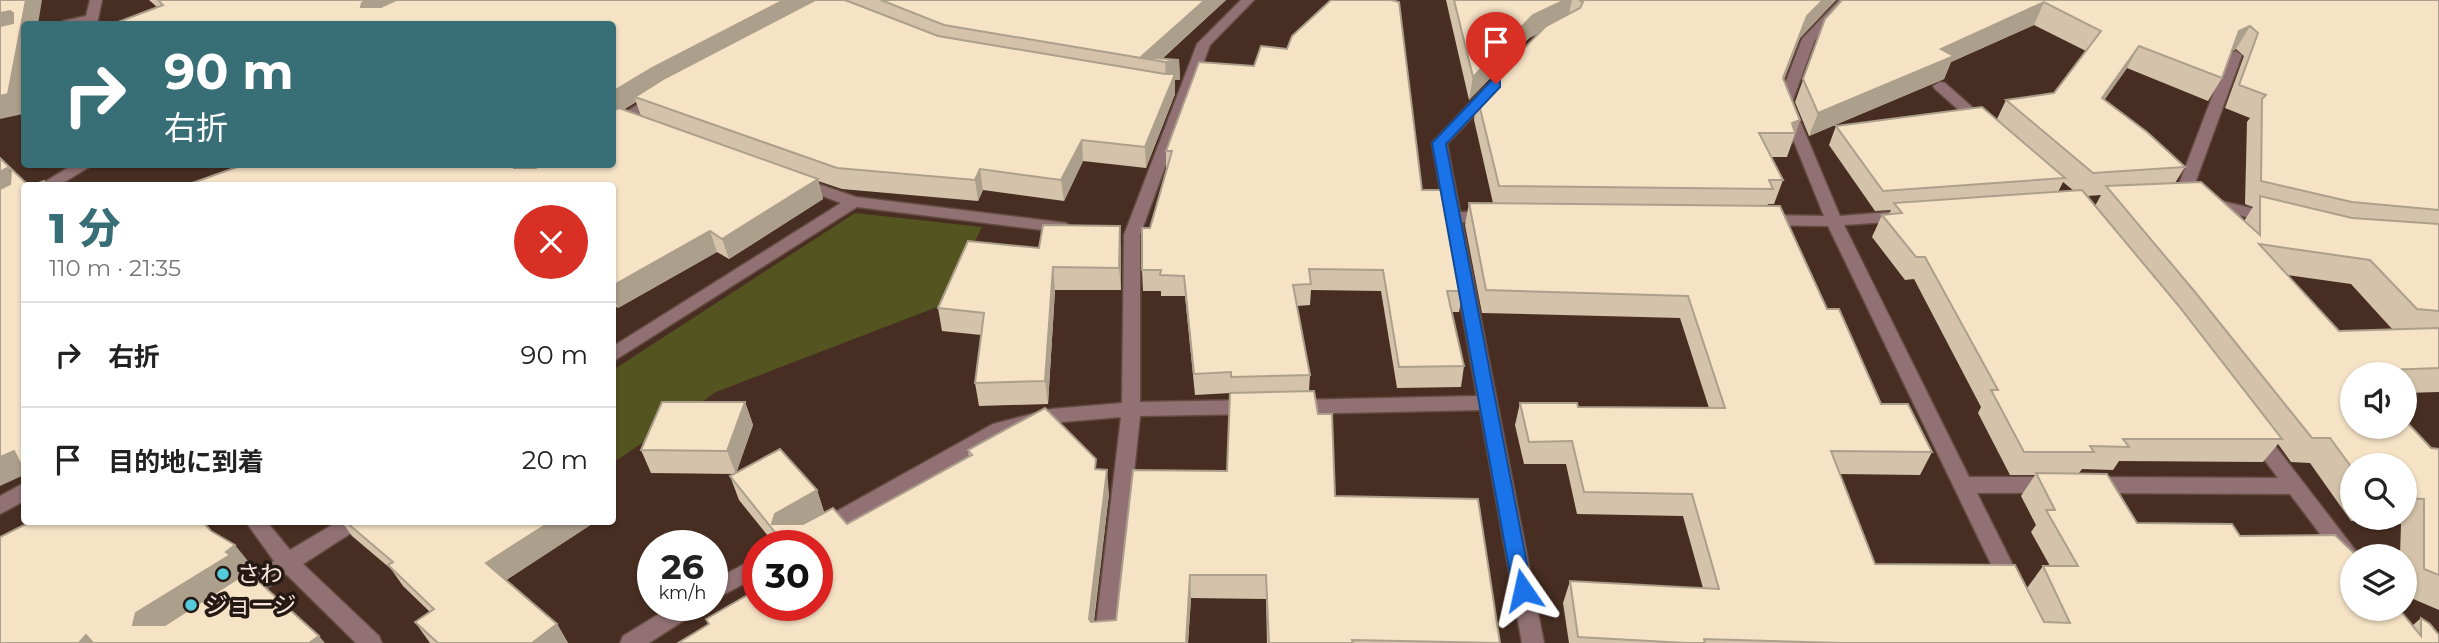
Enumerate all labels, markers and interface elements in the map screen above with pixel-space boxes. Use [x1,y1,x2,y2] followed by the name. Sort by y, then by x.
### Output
[1466,12.0,1526,84] pin
[1477,23,1515,61] icon: arrive
[164,42,294,101] text: 90 m
[49,49,140,140] icon: right
[164,108,228,147] text: 右折
[49,202,120,254] text: 1 分
[514,205,588,279] button: close
[49,254,181,282] text: 110 m · 21:35
[49,336,87,374] icon: right
[521,339,588,371] text: 90 m
[108,341,160,373] text: 右折
[2340,362,2417,621] map controls
[2340,362,2417,439] button: sound
[49,441,87,479] icon: arrive
[522,444,588,476] text: 20 m
[108,446,264,478] text: 目的地に到着
[2340,453,2417,530] button: search
[742,530,833,621] speed limit sign: 30
[2340,544,2417,621] button: layers
[661,545,704,588] text: 26
[1486,553,1560,627] position arrow
[237,560,283,588] place label: さわ
[215,566,231,582] marker: さわ
[658,582,707,604] text: km/h
[205,591,297,619] place label: ジョージ
[183,597,199,613] marker: ジョージ

